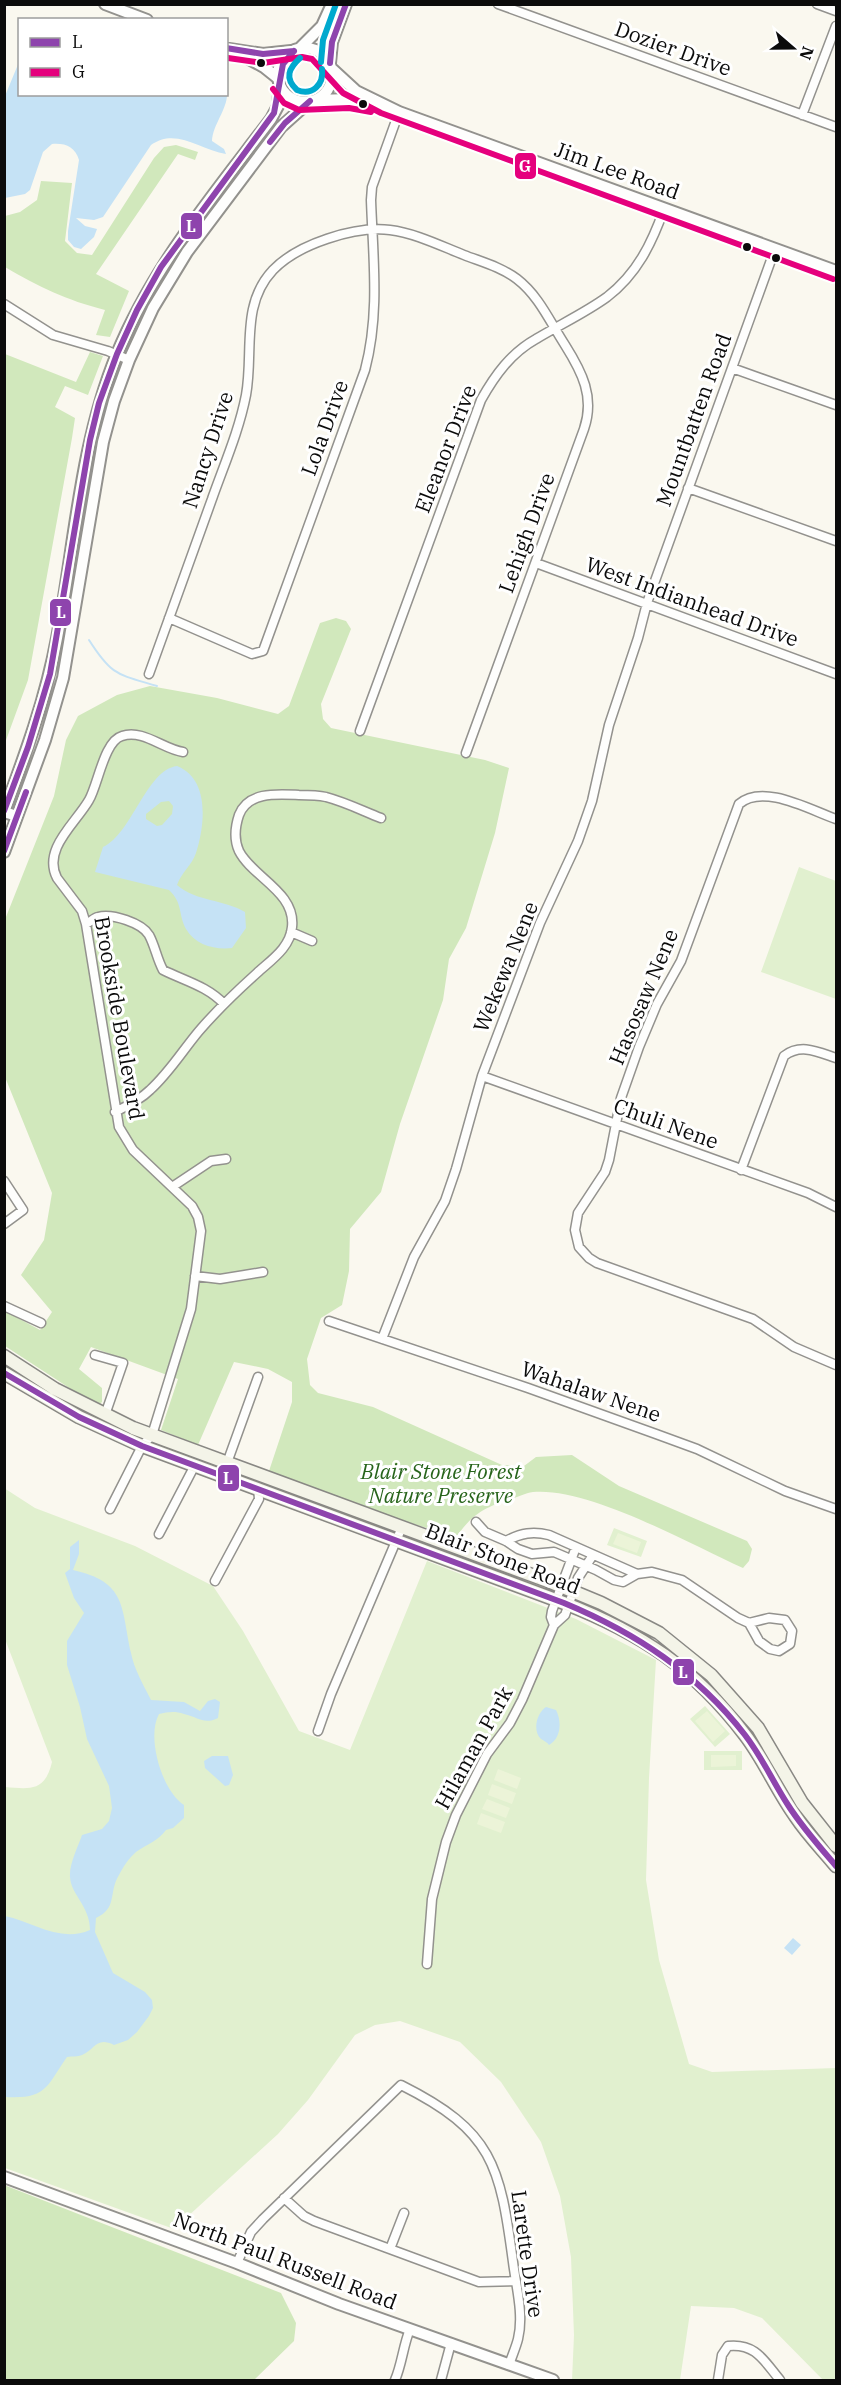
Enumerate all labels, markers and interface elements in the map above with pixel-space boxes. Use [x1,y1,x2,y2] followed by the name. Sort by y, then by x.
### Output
[611,14,736,82] street label: Dozier Drive
[18,18,228,96] legend
[763,18,823,78] north arrow
[72,30,83,53] text: L
[796,44,819,62] text: N
[255,57,267,69] unlabelled marker
[72,60,85,83] text: G
[357,98,369,110] unlabelled marker
[551,134,684,206] street label: Jim Lee Road
[514,152,537,180] line badge: G
[519,156,531,176] text: G
[180,212,203,240] line badge: L
[186,216,196,236] text: L
[741,241,753,253] unlabelled marker
[770,252,782,264] unlabelled marker
[649,329,737,510] street label: Mountbatten Road
[294,376,354,479] street label: Lola Drive
[408,381,482,517] street label: Eleanor Drive
[175,388,239,512] street label: Nancy Drive
[491,469,561,597] street label: Lehigh Drive
[582,549,803,653] street label: West Indianhead Drive
[49,598,72,627] line badge: L
[56,602,66,622] text: L
[466,897,544,1036] street label: Wekewa Nene
[88,914,152,1122] street label: Brookside Boulevard
[602,924,684,1069] street label: Hasosaw Nene
[610,1091,723,1155] street label: Chuli Nene
[518,1354,665,1428] street label: Wahalaw Nene
[360,1457,522,1509] park label: Blair Stone Forest Nature Preserve
[217,1464,240,1492] line badge: L
[223,1468,233,1488] text: L
[422,1516,585,1601] street label: Blair Stone Road
[672,1658,695,1686] line badge: L
[678,1662,688,1682] text: L
[428,1680,519,1814] street label: Hilaman Park
[505,2188,551,2319] street label: Larette Drive
[169,2204,401,2316] street label: North Paul Russell Road

